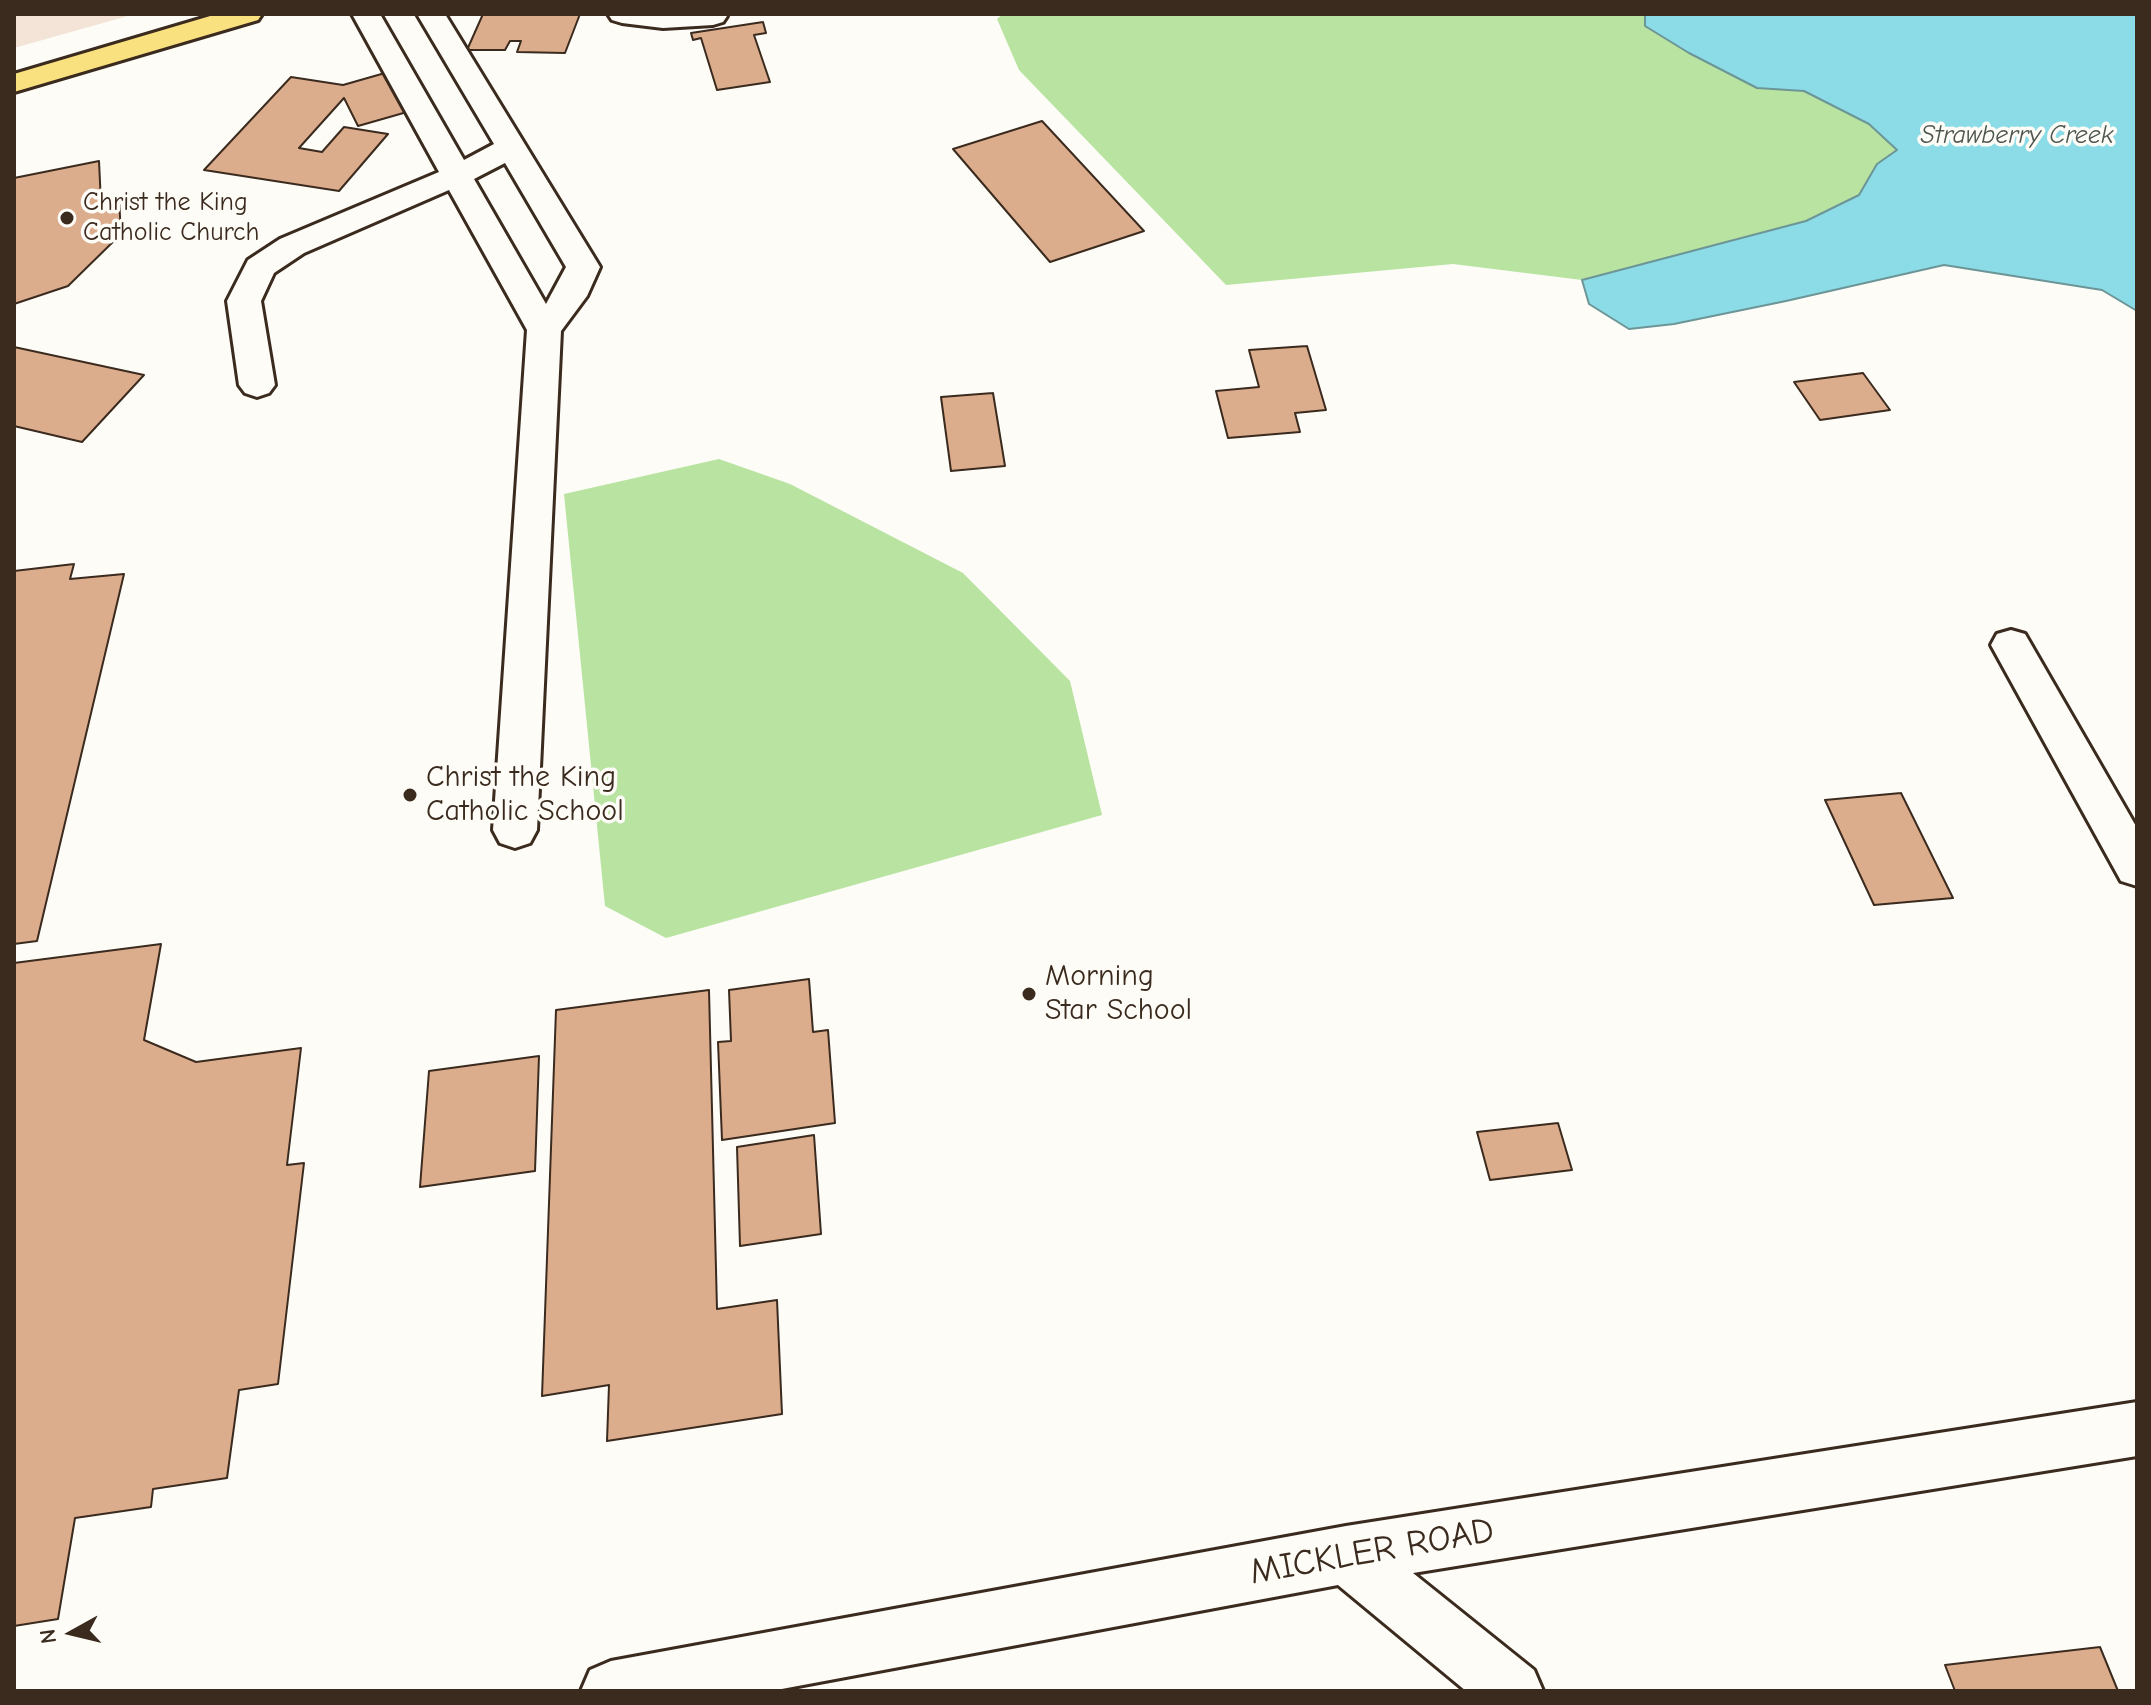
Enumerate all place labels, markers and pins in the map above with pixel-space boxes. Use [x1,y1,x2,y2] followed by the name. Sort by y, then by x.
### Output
[83,187,260,248] place label: Christ the King Catholic Church
[58,209,76,227] marker: Christ the King Catholic Church
[426,760,624,830] place label: Christ the King Catholic School
[401,786,419,804] marker: Christ the King Catholic School
[1045,959,1192,1030] place label: Morning Star School
[1020,985,1038,1003] marker: Morning Star School

